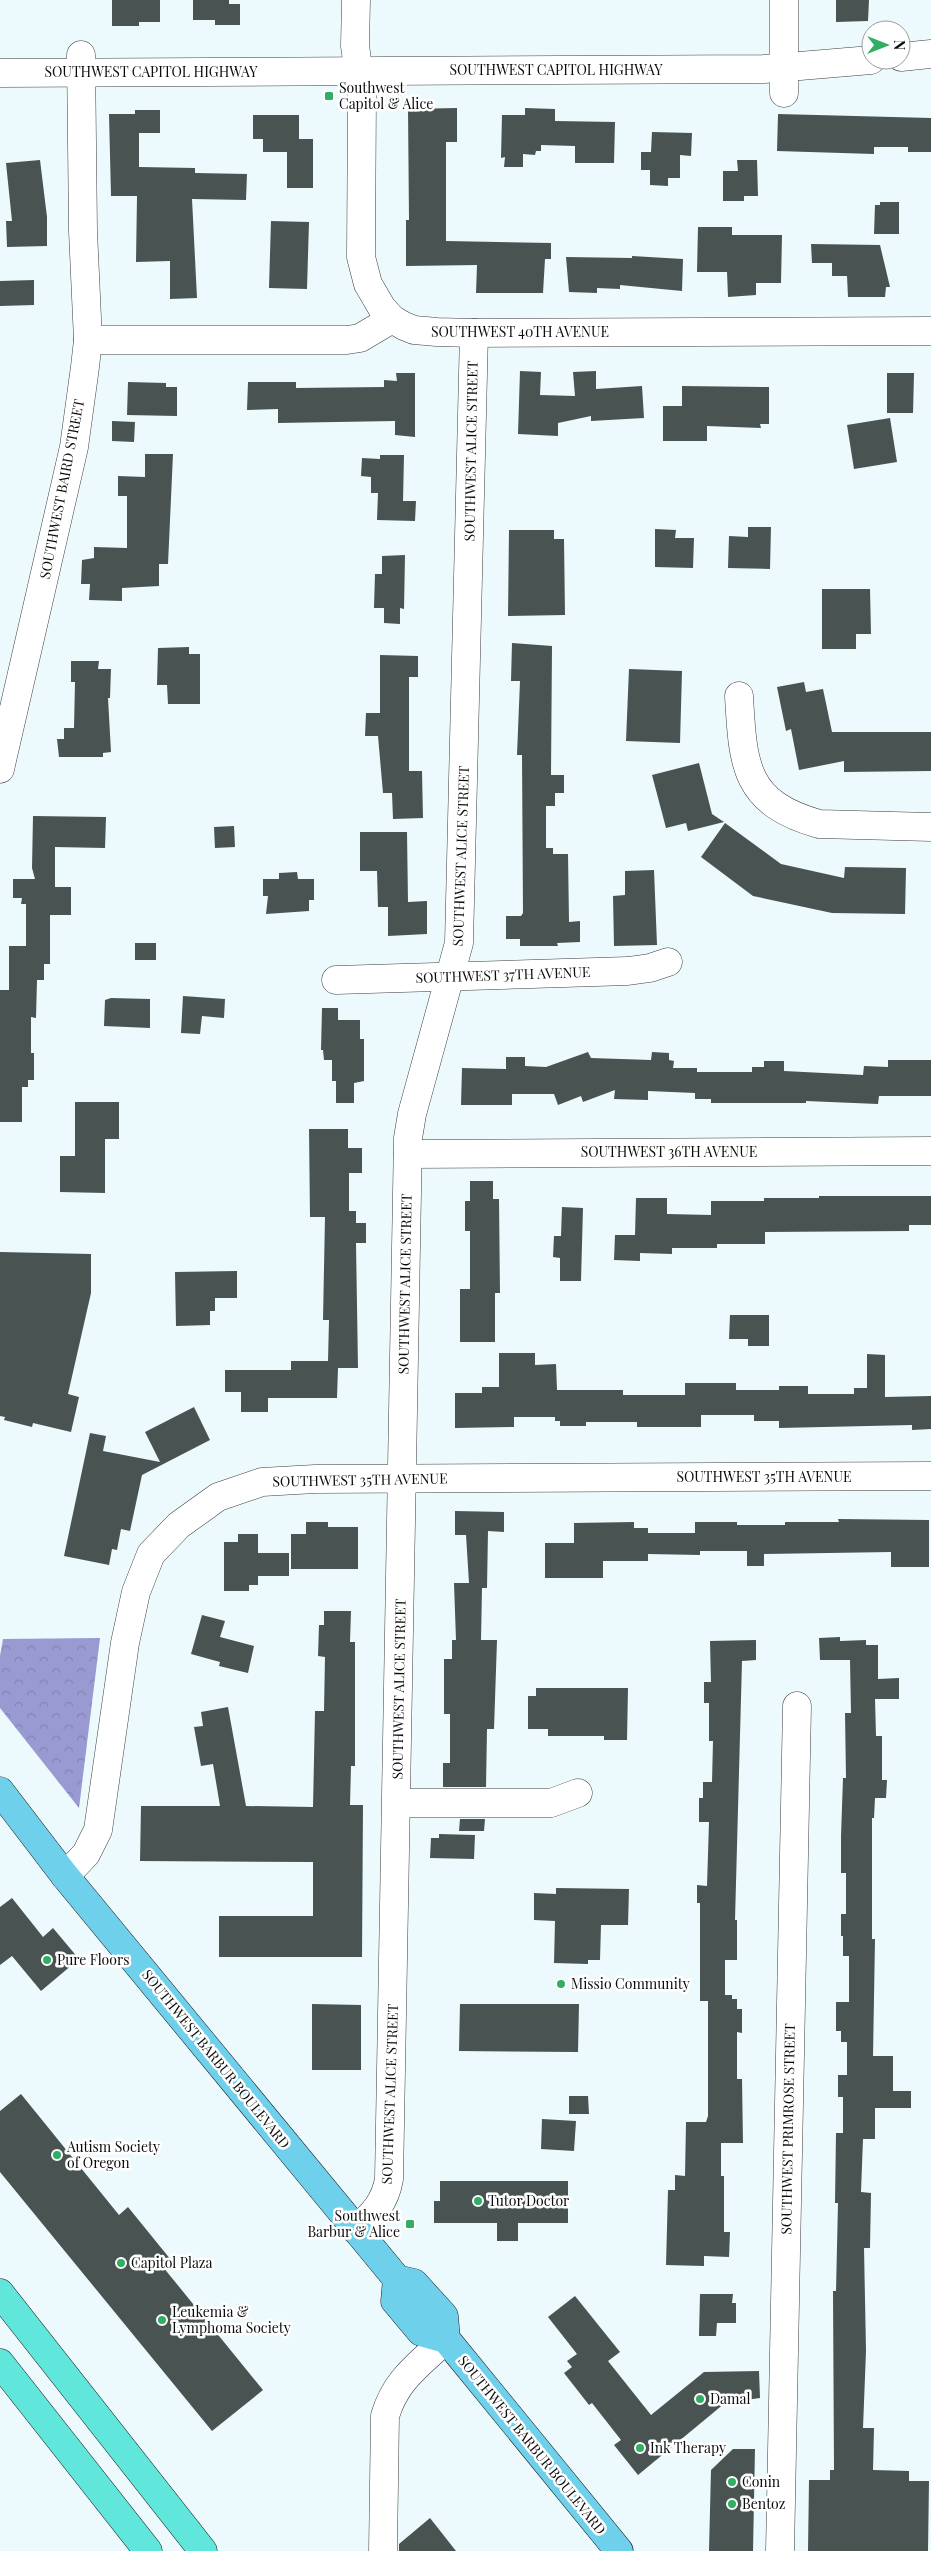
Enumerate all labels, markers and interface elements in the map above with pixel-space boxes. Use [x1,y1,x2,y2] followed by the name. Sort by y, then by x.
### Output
[861,20,911,70] north arrow
[890,40,909,50] text: N
[449,60,663,79] street label: SOUTHWEST CAPITOL HIGHWAY
[44,62,258,81] street label: SOUTHWEST CAPITOL HIGHWAY
[339,78,433,113] place label: Southwest Capitol & Alice
[323,90,335,102] marker: Southwest Capitol & Alice
[431,322,609,341] street label: SOUTHWEST 40TH AVENUE
[459,360,482,542] street label: SOUTHWEST ALICE STREET
[35,397,88,581] street label: SOUTHWEST BAIRD STREET
[448,765,473,947] street label: SOUTHWEST ALICE STREET
[415,962,591,987] street label: SOUTHWEST 37TH AVENUE
[581,1142,757,1161] street label: SOUTHWEST 36TH AVENUE
[393,1193,416,1375] street label: SOUTHWEST ALICE STREET
[676,1467,852,1486] street label: SOUTHWEST 35TH AVENUE
[272,1468,448,1491] street label: SOUTHWEST 35TH AVENUE
[387,1598,410,1780] street label: SOUTHWEST ALICE STREET
[57,1950,129,1969] place label: Pure Floors
[41,1954,53,1966] marker: Pure Floors
[138,1965,295,2152] street label: SOUTHWEST BARBUR BOULEVARD
[571,1974,690,1993] place label: Missio Community
[555,1978,567,1990] marker: Missio Community
[377,2003,402,2185] street label: SOUTHWEST ALICE STREET
[776,2023,799,2235] street label: SOUTHWEST PRIMROSE STREET
[66,2137,160,2172] place label: Autism Society of Oregon
[51,2149,63,2161] marker: Autism Society of Oregon
[488,2191,570,2210] place label: Tutor Doctor
[472,2195,484,2207] marker: Tutor Doctor
[307,2206,401,2241] place label: Southwest Barbur & Alice
[404,2218,416,2230] marker: Southwest Barbur & Alice
[131,2253,213,2272] place label: Capitol Plaza
[115,2257,127,2269] marker: Capitol Plaza
[172,2302,291,2337] place label: Leukemia & Lymphoma Society
[156,2314,168,2326] marker: Leukemia & Lymphoma Society
[454,2351,611,2538] street label: SOUTHWEST BARBUR BOULEVARD
[710,2389,750,2408] place label: Damal
[694,2393,706,2405] marker: Damal
[650,2438,726,2457] place label: Ink Therapy
[634,2442,646,2454] marker: Ink Therapy
[742,2472,781,2491] place label: Conin
[726,2476,738,2488] marker: Conin
[742,2494,786,2513] place label: Bentoz
[726,2498,738,2510] marker: Bentoz

